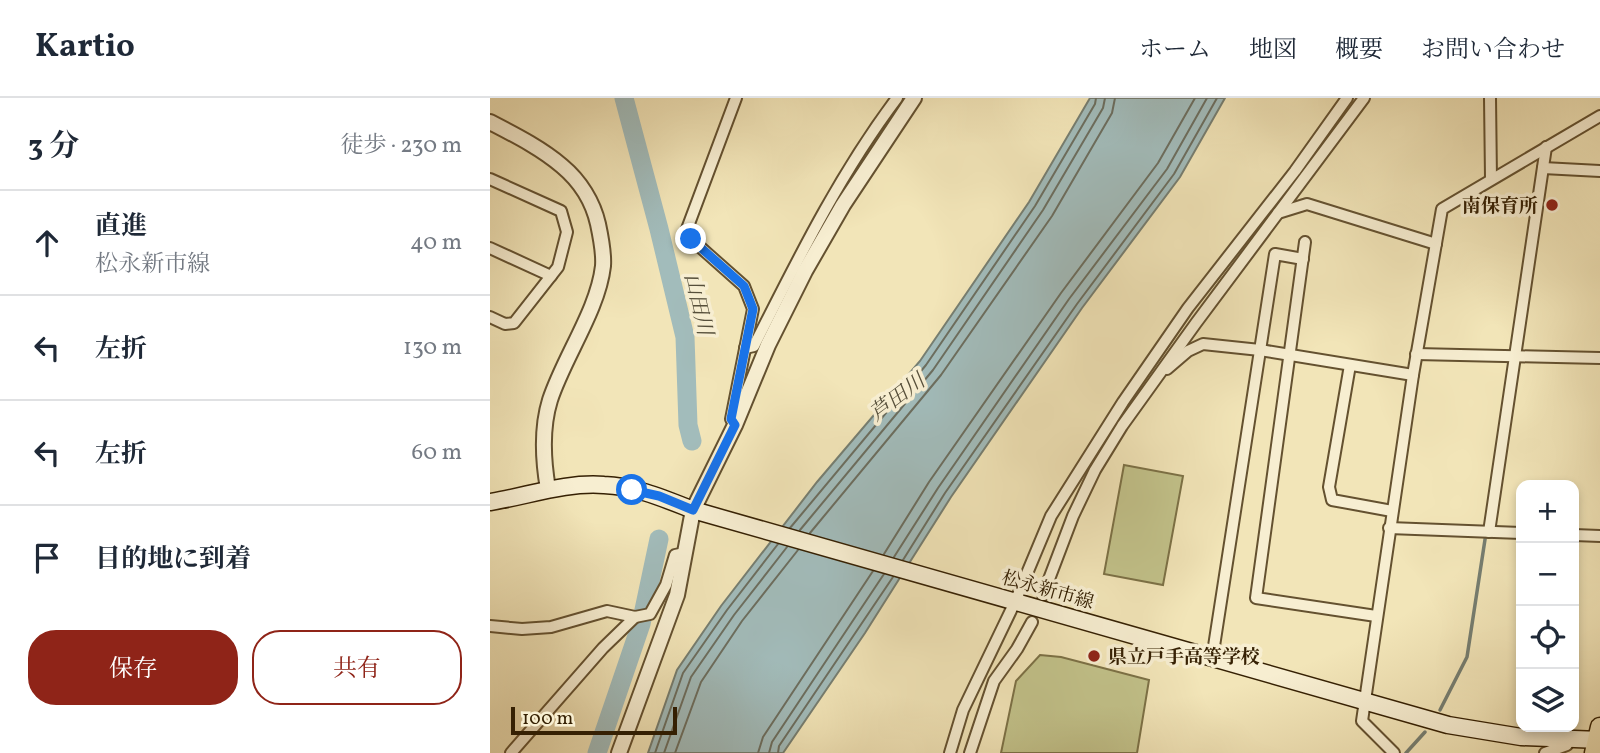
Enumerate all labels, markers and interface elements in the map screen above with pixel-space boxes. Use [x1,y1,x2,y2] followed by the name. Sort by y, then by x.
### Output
[35,25,135,71] text: Kartio
[1139,34,1211,68] text: ホーム
[1249,34,1297,68] text: 地図
[1335,34,1383,68] text: 概要
[1421,34,1565,68] text: お問い合わせ
[28,126,79,168] text: 3 分
[341,130,462,162] text: 徒歩 · 230 m
[1462,194,1538,220] place label: 南保育所
[1544,197,1560,213] marker: 南保育所
[95,209,147,245] text: 直進
[675,223,706,254] route end
[28,224,66,262] icon: ahead
[410,227,462,259] text: 40 m
[95,249,210,281] text: 松永新市線
[676,270,719,340] water label: 山田川
[28,329,66,367] icon: left
[95,332,147,368] text: 左折
[403,332,462,364] text: 130 m
[864,366,933,429] water label: 芦田川
[28,434,66,472] icon: left
[95,437,147,473] text: 左折
[412,437,462,469] text: 60 m
[616,474,647,505] route start
[1516,480,1579,732] map controls
[1516,480,1579,543] button: +
[28,539,66,577] icon: arrive
[95,542,251,578] text: 目的地に到着
[1516,543,1579,606] button: −
[998,565,1097,617] street label: 松永新市線
[1516,606,1579,669] button: locate
[28,630,238,705] button: 保存
[252,630,462,705] button: 共有
[1108,645,1260,671] place label: 県立戸手高等学校
[1086,648,1102,664] marker: 県立戸手高等学校
[1516,669,1579,732] button: layers
[511,704,677,736] scale bar
[522,706,573,732] text: 100 m

